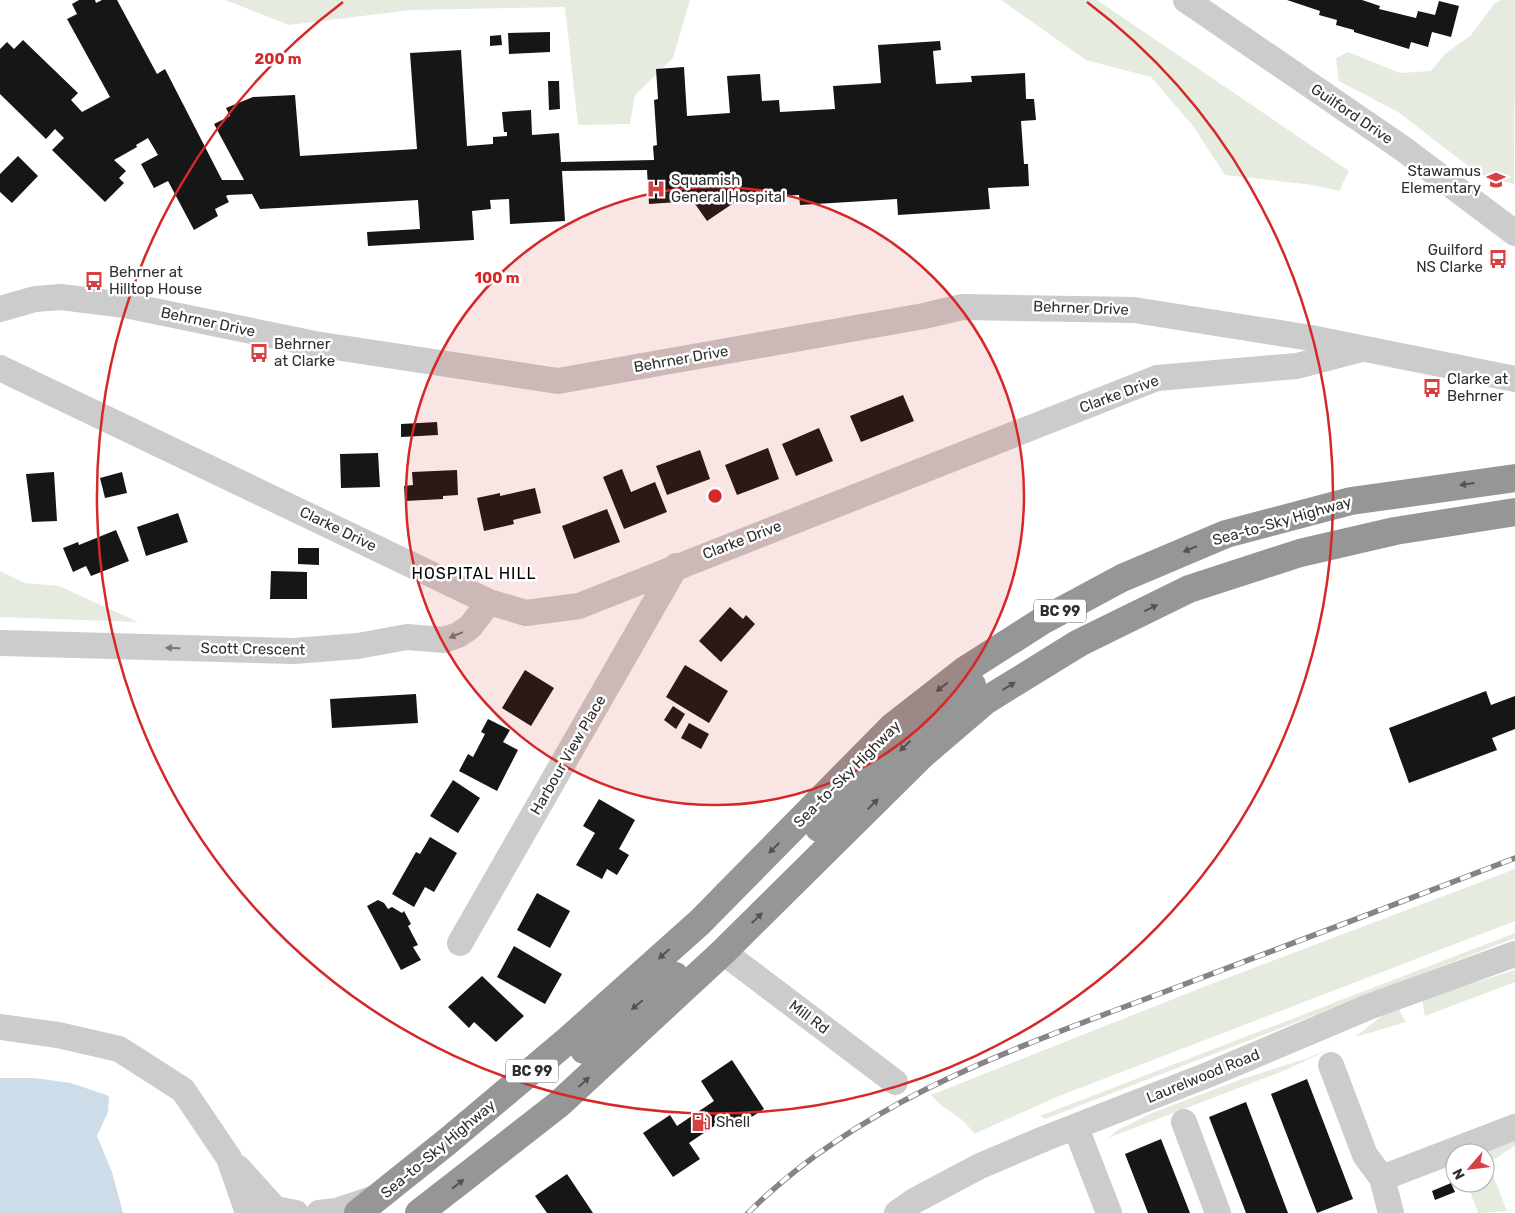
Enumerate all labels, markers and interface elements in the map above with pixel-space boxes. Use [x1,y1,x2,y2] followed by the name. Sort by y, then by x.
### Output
[254,50,302,68] text: 200 m
[1308,80,1396,148] street label: Guilford Drive
[1401,162,1481,197] place label: Stawamus Elementary
[1485,169,1507,191] school or university icon: Stawamus Elementary
[671,171,786,206] place label: Squamish General Hospital
[645,178,667,200] hospital icon: Squamish General Hospital
[1416,241,1483,276] place label: Guilford NS Clarke
[1487,248,1509,270] bus stop icon: Guilford NS Clarke
[109,263,202,298] place label: Behrner at Hilltop House
[475,269,519,287] text: 100 m
[83,270,105,292] bus stop icon: Behrner at Hilltop House
[1033,297,1129,319] street label: Behrner Drive
[159,303,257,341] street label: Behrner Drive
[274,335,335,370] place label: Behrner at Clarke
[248,342,270,364] bus stop icon: Behrner at Clarke
[632,342,730,376] street label: Behrner Drive
[1447,370,1508,405] place label: Clarke at Behrner
[1077,371,1161,417] street label: Clarke Drive
[1421,377,1443,399] bus stop icon: Clarke at Behrner
[1458,481,1474,489] one-way arrow
[706,487,724,505] centre of rings
[1210,493,1354,549] street label: Sea-to-Sky Highway
[297,503,379,555] street label: Clarke Drive
[700,517,784,563] street label: Clarke Drive
[1183,546,1197,554] one-way arrow
[412,564,536,583] district label: HOSPITAL HILL
[1034,600,1086,622] road number: BC 99
[1144,604,1158,612] one-way arrow
[448,631,463,639] one-way arrow
[201,639,306,659] street label: Scott Crescent
[165,643,181,651] one-way arrow
[936,682,949,693] one-way arrow
[1002,682,1015,691] one-way arrow
[526,692,610,818] street label: Harbour View Place
[790,717,904,831] street label: Sea-to-Sky Highway
[899,740,911,752] one-way arrow
[867,798,879,810] one-way arrow
[768,841,780,853] one-way arrow
[751,912,763,924] one-way arrow
[657,949,670,960] one-way arrow
[786,996,832,1038] street label: Mill Rd
[632,999,644,1011] one-way arrow
[1144,1045,1262,1107] street label: Laurelwood Road
[506,1060,558,1082] road number: BC 99
[577,1076,590,1087] one-way arrow
[377,1096,499,1202] street label: Sea-to-Sky Highway
[690,1111,712,1133] fuel station icon: Shell
[716,1113,750,1131] place label: Shell
[1445,1143,1495,1193] north arrow
[1449,1165,1469,1182] text: N
[451,1179,464,1190] one-way arrow

